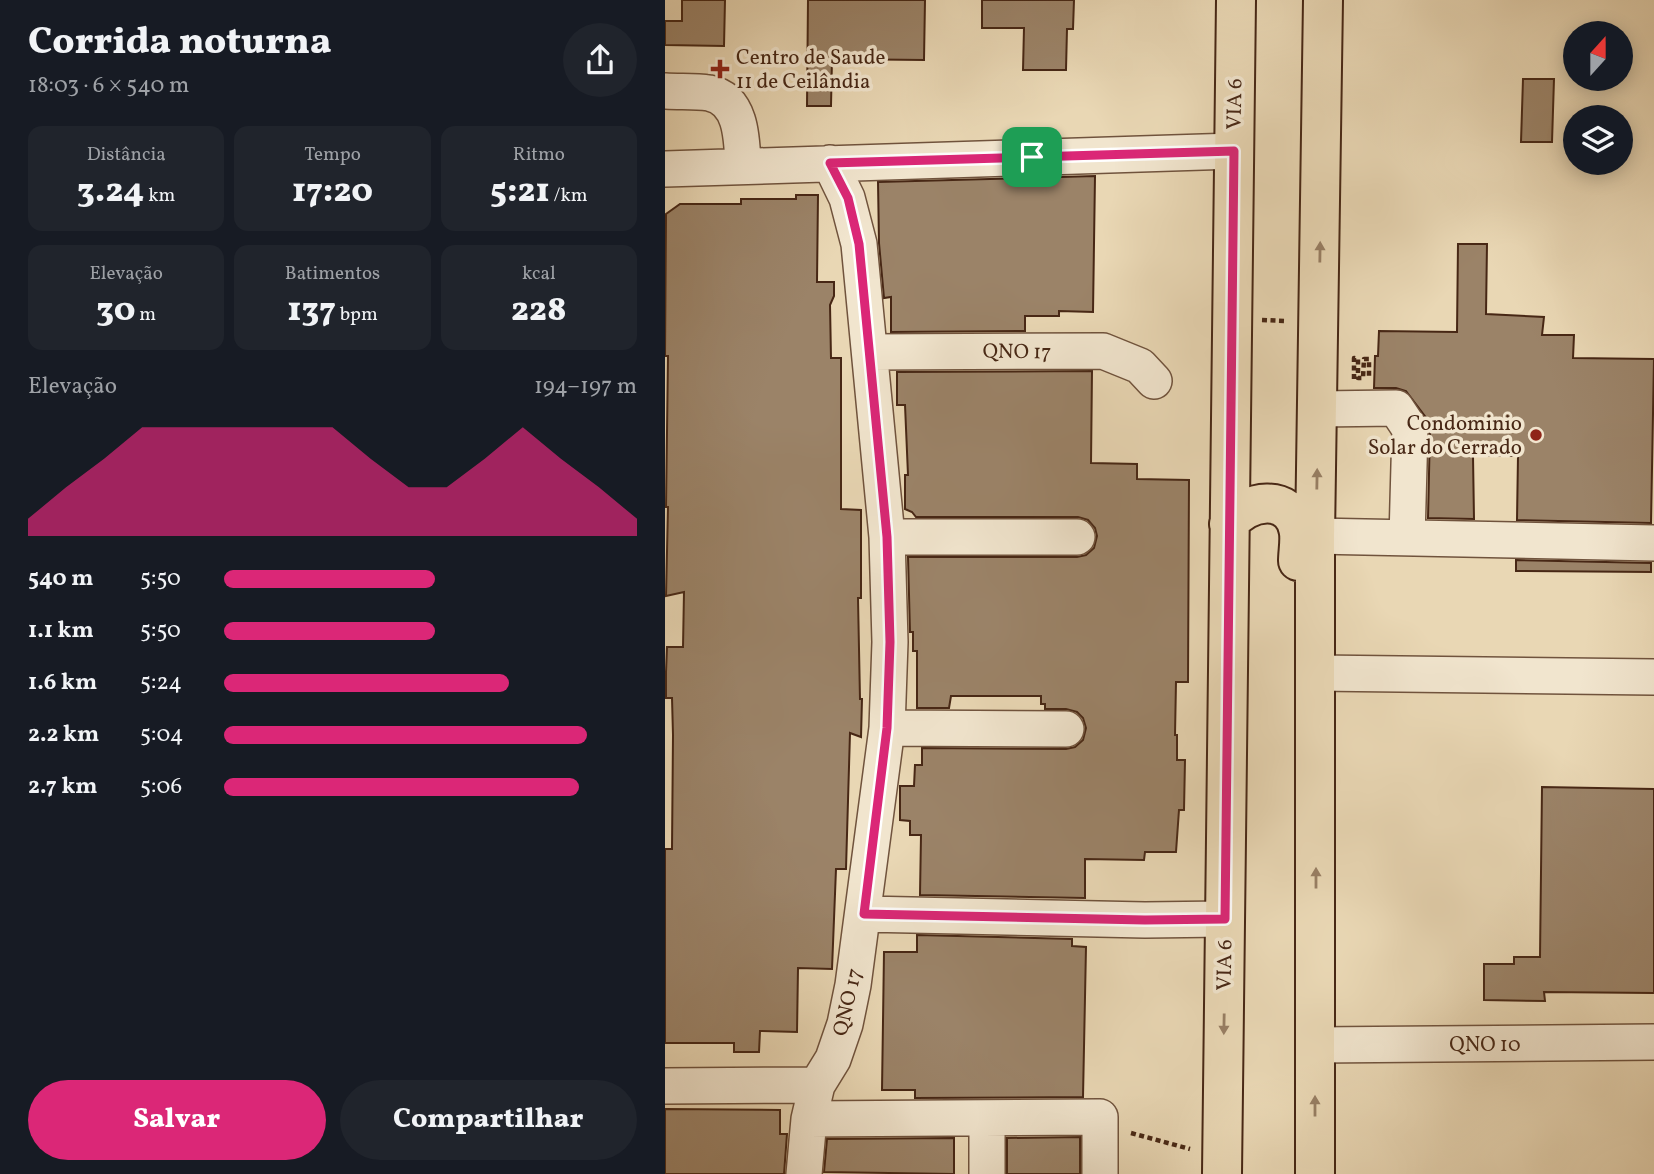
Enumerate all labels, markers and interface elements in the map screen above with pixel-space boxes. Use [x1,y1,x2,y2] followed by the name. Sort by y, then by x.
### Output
[28,17,331,70] text: Corrida noturna
[1563,21,1633,91] north arrow
[1563,21,1633,175] map controls
[563,23,637,97] button: share
[736,44,885,97] place label: Centro de Saude 11 de Ceilândia
[710,59,730,79] marker: Centro de Saude 11 de Ceilândia
[28,70,189,102] text: 18:03 · 6 × 540 m
[1221,78,1250,130] street label: VIA 6
[1563,105,1633,175] button: layers
[1002,127,1062,187] pin
[1013,138,1051,176] icon: arrive
[87,142,166,168] text: Distância
[304,142,361,168] text: Tempo
[513,142,565,168] text: Ritmo
[77,168,144,216] text: 3.24
[292,168,373,216] text: 17:20
[490,168,550,216] text: 5:21
[144,183,175,209] text: km
[550,183,588,209] text: /km
[1314,241,1326,263] one-way arrow
[89,261,163,287] text: Elevação
[285,261,380,287] text: Batimentos
[522,261,556,287] text: kcal
[96,287,135,335] text: 30
[287,287,336,335] text: 137
[511,287,567,335] text: 228
[135,302,156,328] text: m
[336,302,378,328] text: bpm
[982,337,1052,368] street label: QNO 17
[28,371,117,403] text: Elevação
[534,371,637,403] text: 194–197 m
[1368,410,1522,463] place label: Condominio Solar do Cerrado
[1528,427,1544,443] marker: Condominio Solar do Cerrado
[1311,468,1322,490] one-way arrow
[28,563,94,595] text: 540 m
[140,563,181,595] text: 5:50
[28,615,94,647] text: 1.1 km
[140,615,181,647] text: 5:50
[28,667,97,699] text: 1.6 km
[140,667,182,699] text: 5:24
[28,719,99,751] text: 2.2 km
[140,719,183,751] text: 5:04
[28,771,98,803] text: 2.7 km
[140,771,182,803] text: 5:06
[1310,867,1322,889] one-way arrow
[1211,939,1240,991] street label: VIA 6
[827,966,870,1039] street label: QNO 17
[1218,1013,1229,1035] one-way arrow
[1449,1031,1521,1060] street label: QNO 10
[28,1080,326,1160] button: Salvar
[340,1080,637,1160] button: Compartilhar
[1310,1095,1321,1117] one-way arrow

